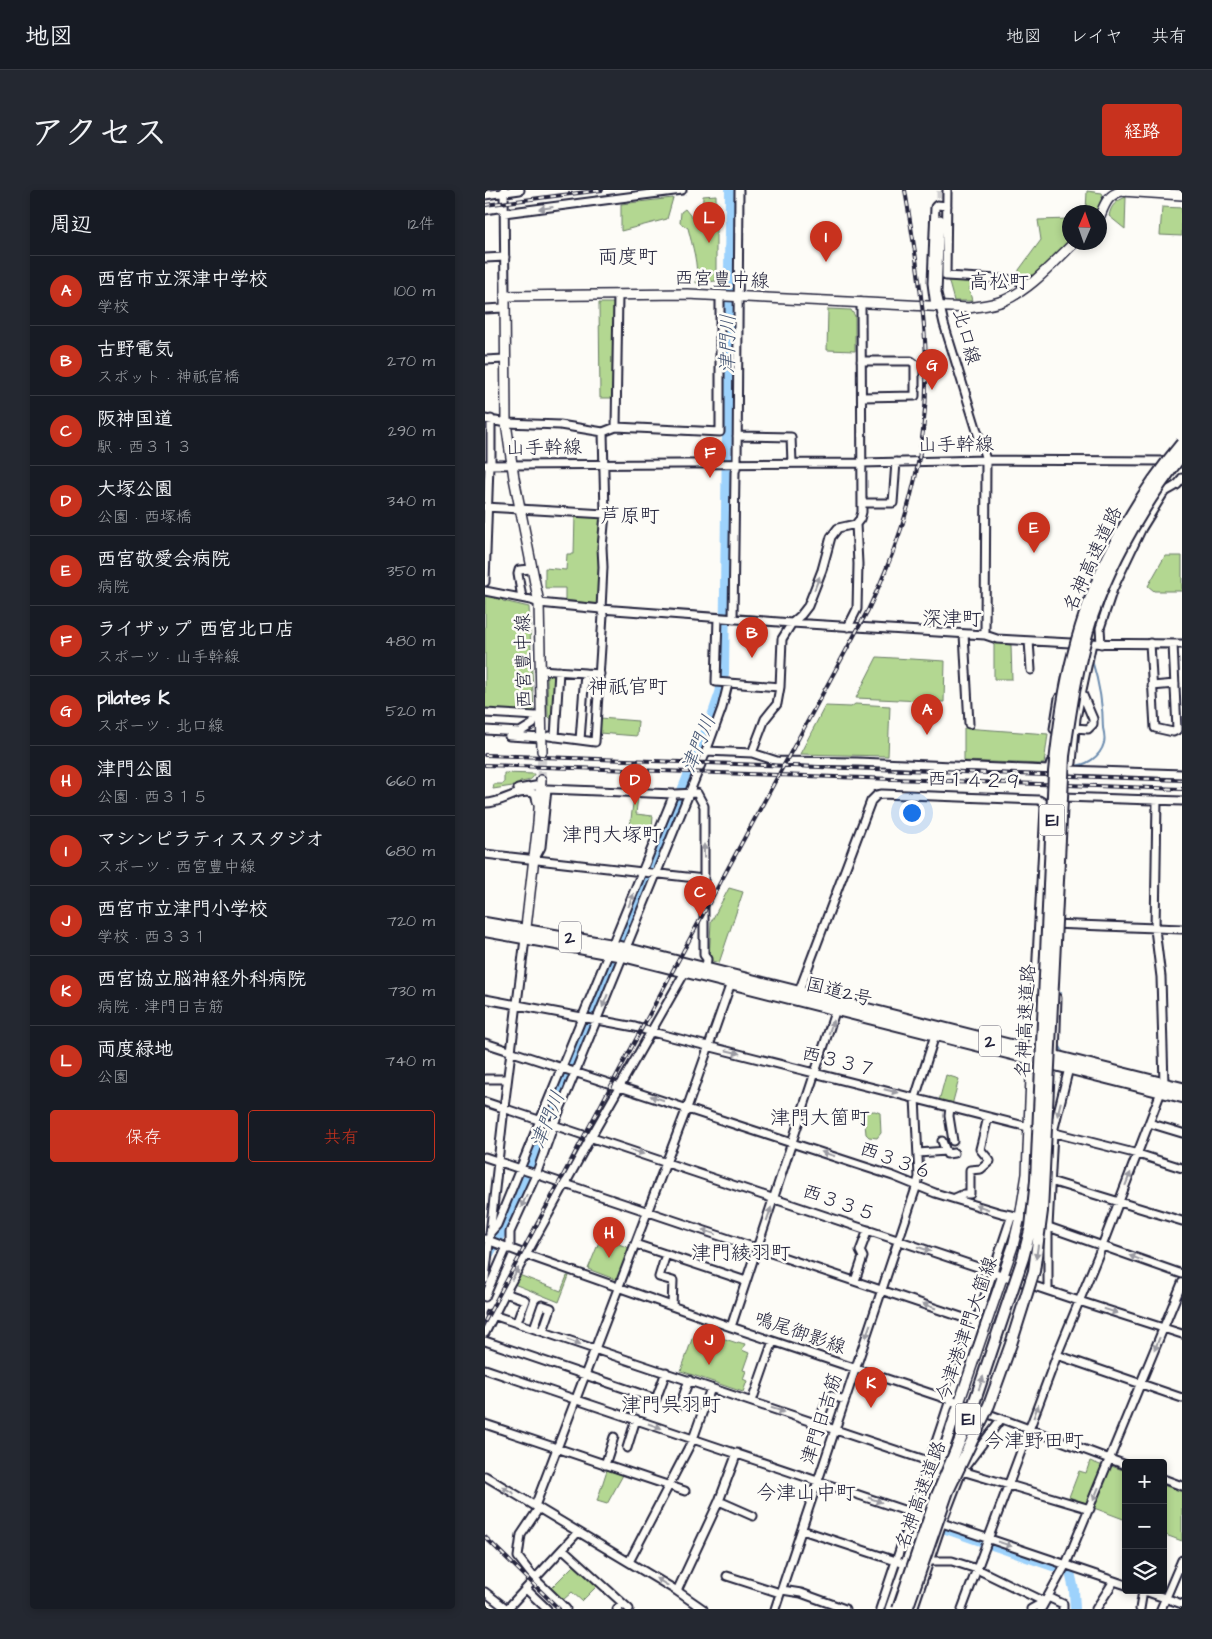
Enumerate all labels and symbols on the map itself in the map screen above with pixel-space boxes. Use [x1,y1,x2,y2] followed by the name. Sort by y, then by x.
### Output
[693,202,725,243] pin: L
[538,204,554,212] one-way arrow
[1062,205,1107,250] north arrow
[810,221,842,262] pin: I
[598,243,658,271] district label: 両度町
[674,265,770,295] street label: 西宮豊中線
[969,268,1029,296] district label: 高松町
[946,306,986,368] street label: 北口線
[713,314,743,374] water label: 津門川
[916,349,948,390] pin: G
[918,431,994,459] street label: 山手幹線
[506,434,582,462] street label: 山手幹線
[694,437,726,478] pin: F
[600,502,660,530] district label: 芦原町
[1057,502,1129,616] street label: 名神高速道路
[1018,512,1050,553] pin: E
[813,575,821,590] one-way arrow
[922,605,982,633] district label: 深津町
[510,613,538,709] street label: 西宮豊中線
[736,617,768,658] pin: B
[588,673,668,701] district label: 神祇官町
[911,694,943,735] pin: A
[675,711,723,777] water label: 津門川
[619,764,651,805] pin: D
[927,766,1023,796] street label: 西１４２９
[899,800,925,826] your location
[1039,804,1065,836] road number: E1
[562,821,662,849] district label: 津門大塚町
[700,843,708,859] one-way arrow
[684,876,716,917] pin: C
[627,893,635,907] one-way arrow
[559,922,581,952] road number: 2
[1010,963,1042,1079] street label: 名神高速道路
[803,971,875,1013] street label: 国道2号
[601,994,608,1009] one-way arrow
[827,1019,835,1034] one-way arrow
[979,1026,1001,1056] road number: 2
[799,1040,879,1084] street label: 西３３７
[726,1048,741,1056] one-way arrow
[524,1087,572,1153] water label: 津門川
[884,1088,899,1096] one-way arrow
[650,1094,665,1101] one-way arrow
[1055,1101,1063,1116] one-way arrow
[770,1104,870,1132] district label: 津門大箇町
[856,1135,936,1187] street label: 西３３６
[630,1149,645,1157] one-way arrow
[821,1150,836,1158] one-way arrow
[1124,1171,1132,1186] one-way arrow
[799,1178,879,1228] street label: 西３３５
[520,1194,528,1208] one-way arrow
[974,1203,989,1211] one-way arrow
[765,1206,773,1221] one-way arrow
[593,1217,625,1258] pin: H
[701,1228,716,1236] one-way arrow
[691,1239,791,1267] district label: 津門綾羽町
[917,1245,932,1253] one-way arrow
[1032,1245,1040,1261] one-way arrow
[929,1253,1005,1405] street label: 今津港津門大箇線
[1128,1254,1143,1262] one-way arrow
[511,1267,520,1281] one-way arrow
[922,1302,937,1310] one-way arrow
[751,1305,849,1361] street label: 鳴尾御影線
[1104,1307,1119,1315] one-way arrow
[864,1323,871,1338] one-way arrow
[693,1324,725,1365] pin: J
[1153,1337,1161,1352] one-way arrow
[566,1339,581,1346] one-way arrow
[855,1367,887,1408] pin: K
[794,1370,850,1468] street label: 津門日吉筋
[978,1375,985,1390] one-way arrow
[621,1391,721,1419] district label: 津門呉羽町
[1032,1403,1040,1418] one-way arrow
[955,1404,981,1434] road number: E1
[770,1407,785,1414] one-way arrow
[648,1422,663,1430] one-way arrow
[984,1427,1084,1455] district label: 今津野田町
[889,1437,953,1553] street label: 名神高速道路
[756,1479,856,1507] district label: 今津山中町
[501,1485,514,1494] one-way arrow
[1091,1487,1099,1502] one-way arrow
[868,1497,883,1504] one-way arrow
[998,1540,1013,1548] one-way arrow
[656,1578,669,1587] one-way arrow

